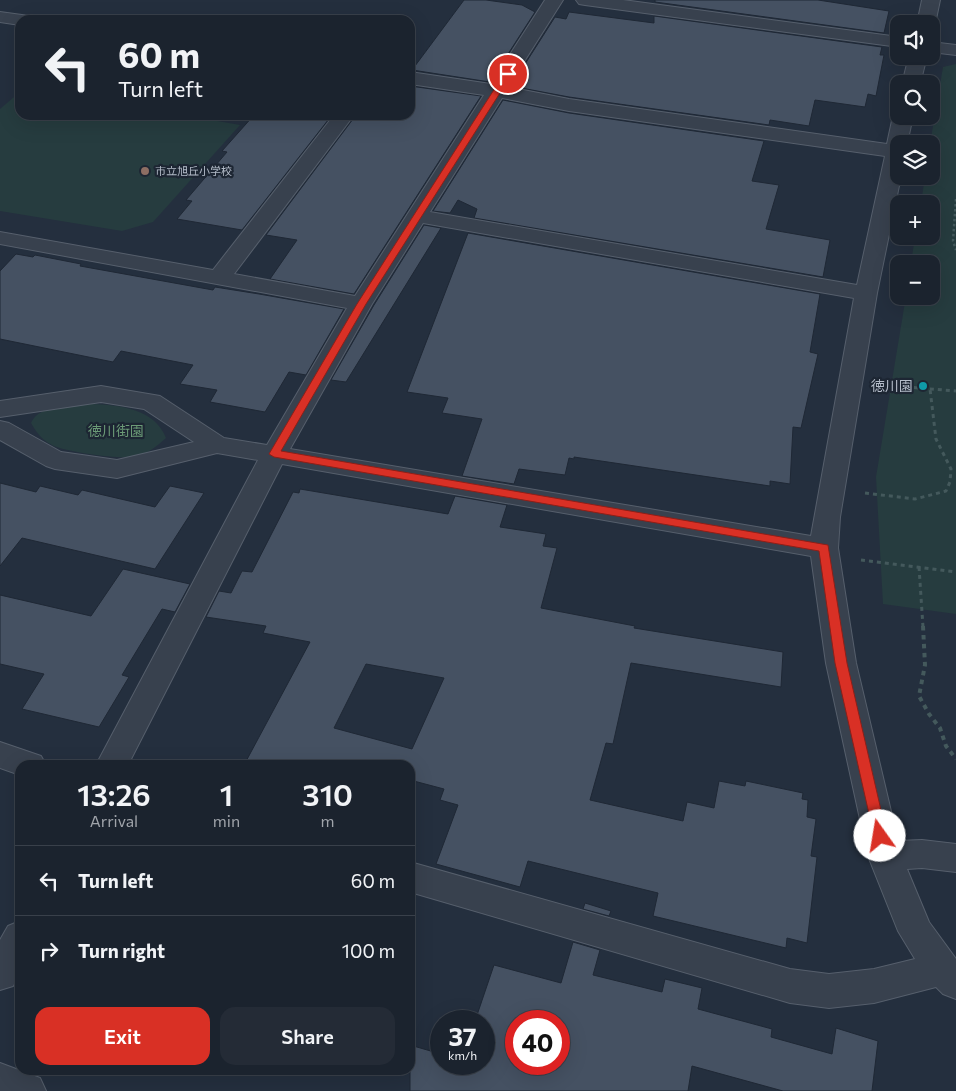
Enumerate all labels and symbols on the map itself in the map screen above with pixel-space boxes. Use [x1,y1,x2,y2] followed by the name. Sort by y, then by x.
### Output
[487,53,529,95] pin
[155,164,232,177] place label: 市立旭丘小学校
[139,165,151,177] marker: 市立旭丘小学校
[871,377,913,394] place label: 徳川園
[917,380,929,392] marker: 徳川園
[88,422,144,439] park label: 徳川街園
[853,809,905,861] position arrow
[505,1010,570,1075] speed limit sign: 40

